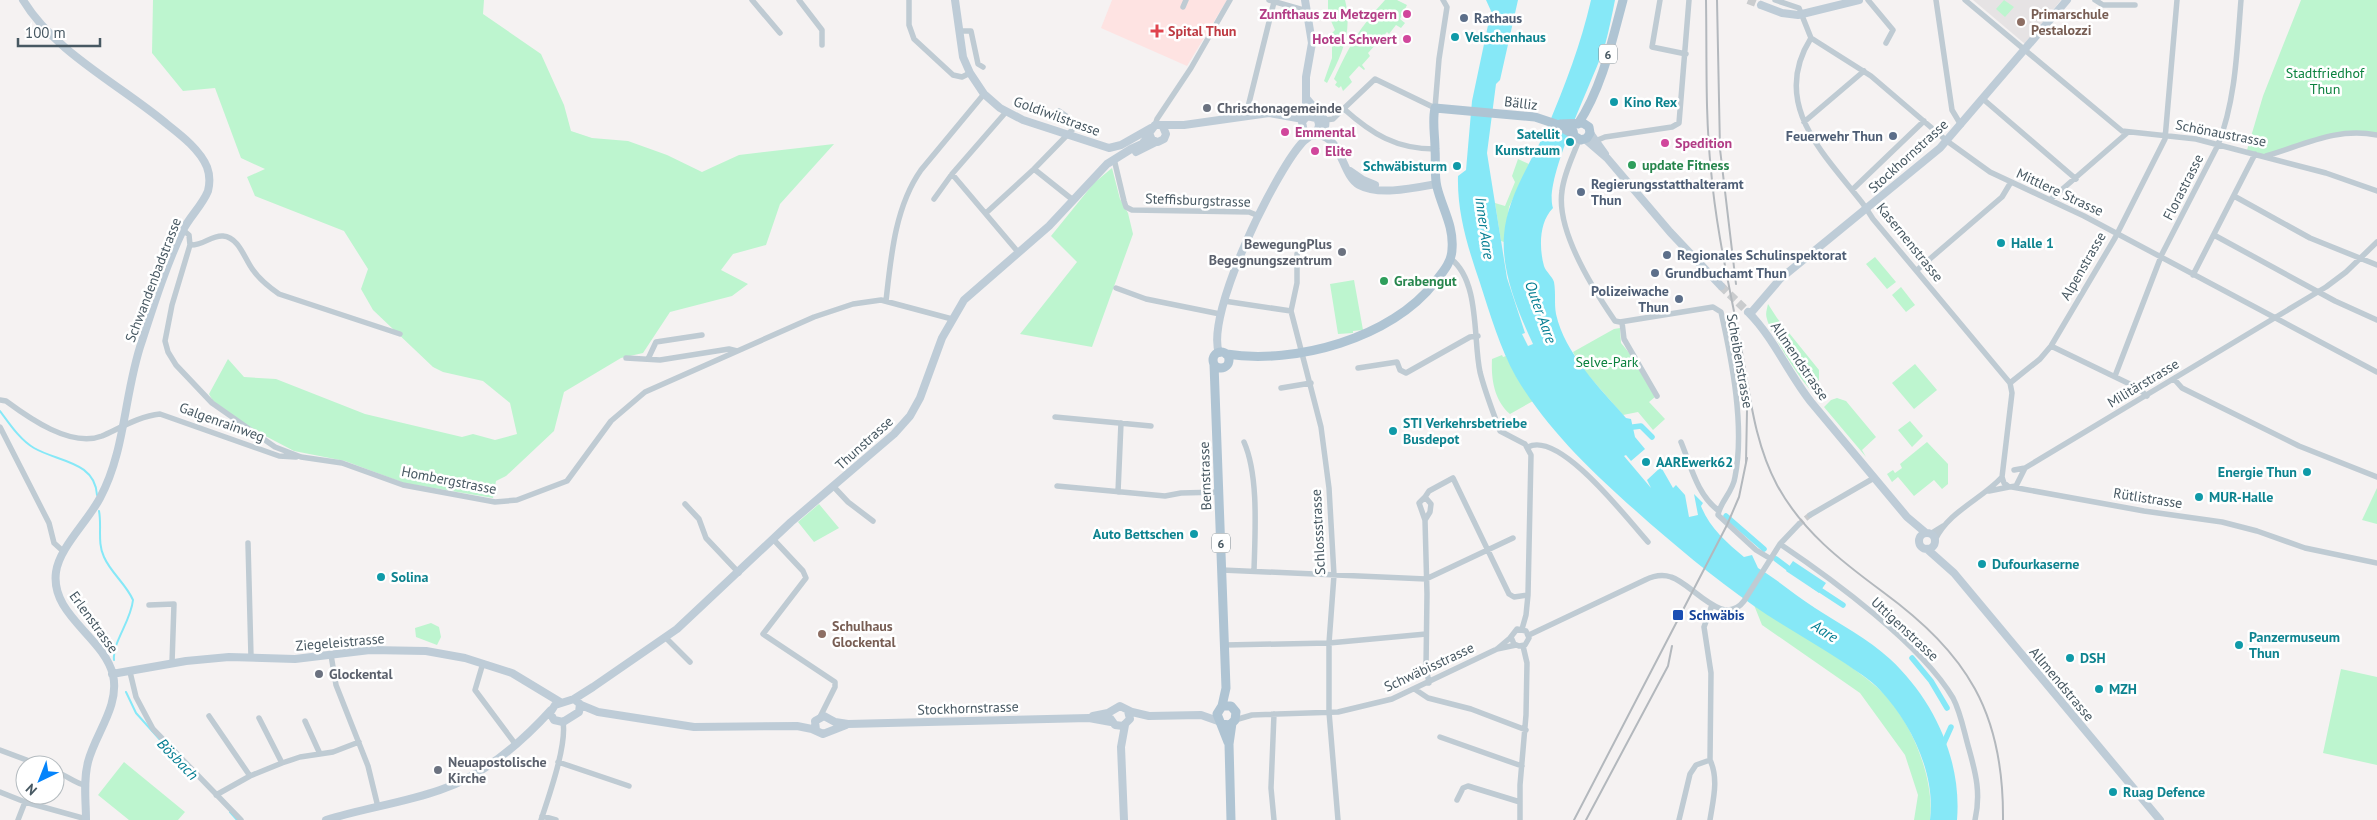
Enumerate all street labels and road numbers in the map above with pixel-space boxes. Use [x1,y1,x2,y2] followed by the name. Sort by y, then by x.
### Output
[1599,44,1617,64] road number: 6
[1011,92,1103,140] street label: Goldiwilstrasse
[1503,92,1539,114] street label: Bälliz
[1864,115,1952,197] street label: Stockhornstrasse
[2174,115,2268,151] street label: Schönaustrasse
[2159,151,2207,223] street label: Florastrasse
[2014,164,2106,220] street label: Mittlere Strasse
[1145,189,1251,211] street label: Steffisburgstrasse
[1873,199,1947,285] street label: Kasernenstrasse
[121,215,185,345] street label: Schwandenbadstrasse
[2056,229,2110,303] street label: Alpenstrasse
[1723,312,1757,410] street label: Scheibenstrasse
[1767,318,1833,404] street label: Allmendstrasse
[2104,355,2182,411] street label: Militärstrasse
[177,398,267,446] street label: Galgenrainweg
[831,412,897,474] street label: Thunstrasse
[1195,441,1215,511] street label: Bernstrasse
[400,462,498,498] street label: Hombergstrasse
[2112,484,2184,512] street label: Rütlistrasse
[1307,489,1329,575] street label: Schlossstrasse
[1212,534,1230,552] road number: 6
[65,587,123,657] street label: Erlenstrasse
[1867,593,1943,665] street label: Uttigenstrasse
[295,629,385,655] street label: Ziegeleistrasse
[1381,638,1477,696] street label: Schwäbisstrasse
[2026,643,2098,725] street label: Allmendstrasse
[917,697,1019,719] street label: Stockhornstrasse

